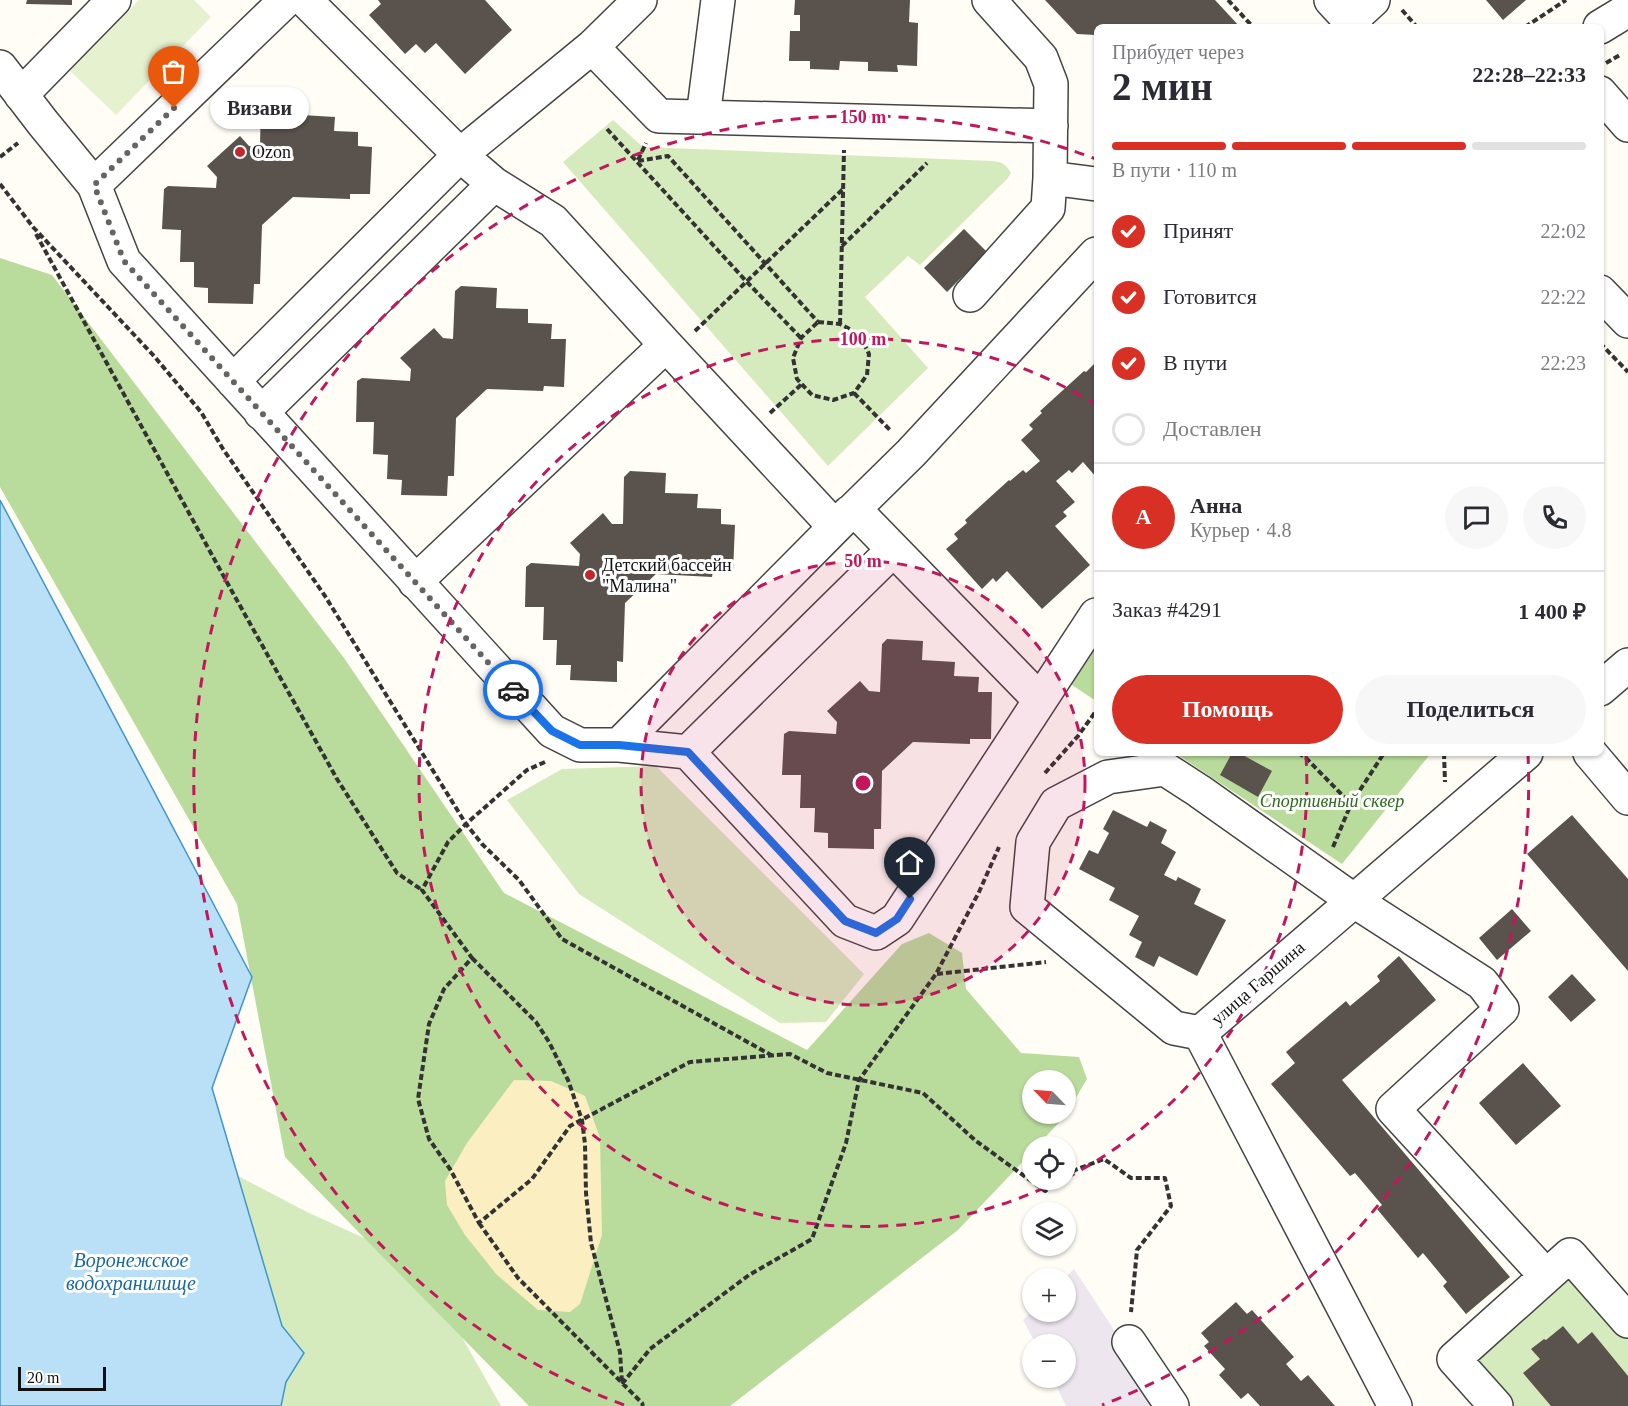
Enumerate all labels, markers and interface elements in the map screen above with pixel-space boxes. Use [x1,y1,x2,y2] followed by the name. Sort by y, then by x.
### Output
[1112,41,1244,63] text: Прибудет через
[148,46,199,108] pin
[157,55,190,88] icon: bag
[1472,62,1586,87] text: 22:28–22:33
[1112,65,1213,108] text: 2 мин
[210,87,309,129] callout: Визави
[227,97,292,119] text: Визави
[840,107,886,127] text: 150 m
[252,142,291,162] place label: Ozon
[233,145,247,159] marker: Ozon
[1112,159,1237,181] text: В пути · 110 m
[1112,215,1145,248] icon: check
[1163,218,1233,243] text: Принят
[1540,220,1586,242] text: 22:02
[1112,281,1145,314] icon: check
[1163,284,1257,309] text: Готовится
[1540,286,1586,308] text: 22:22
[840,329,886,349] text: 100 m
[1112,347,1145,380] icon: check
[1163,350,1227,375] text: В пути
[1540,352,1586,374] text: 22:23
[1163,416,1262,441] text: Доставлен
[1445,486,1508,549] button: chat
[1523,486,1586,549] button: phone
[1190,493,1242,518] text: Анна
[1136,504,1151,529] text: А
[1190,519,1292,541] text: Курьер · 4.8
[844,551,882,571] text: 50 m
[602,555,732,596] place label: Детский бассейн "Малина"
[583,568,597,582] marker: Детский бассейн "Малина"
[1112,597,1222,622] text: Заказ #4291
[1518,599,1586,624] text: 1 400 ₽
[483,660,543,720] courier
[497,674,530,707] icon: car
[1112,675,1343,744] button: Помощь
[1355,675,1586,744] button: Поделиться
[853,773,873,793] centre of rings
[1260,791,1404,811] park label: Спортивный сквер
[884,837,935,899] pin
[893,846,926,879] icon: home
[1207,937,1309,1029] street label: улица Гаршина
[1022,1070,1076,1124] north arrow
[1022,1070,1076,1388] map controls
[1022,1136,1076,1190] button: locate
[1022,1202,1076,1256] button: layers
[66,1249,196,1295] water label: Воронежское водохранилище
[1022,1268,1076,1322] button: +
[1022,1334,1076,1388] button: −
[18,1364,106,1392] scale bar
[27,1369,59,1386] text: 20 m

